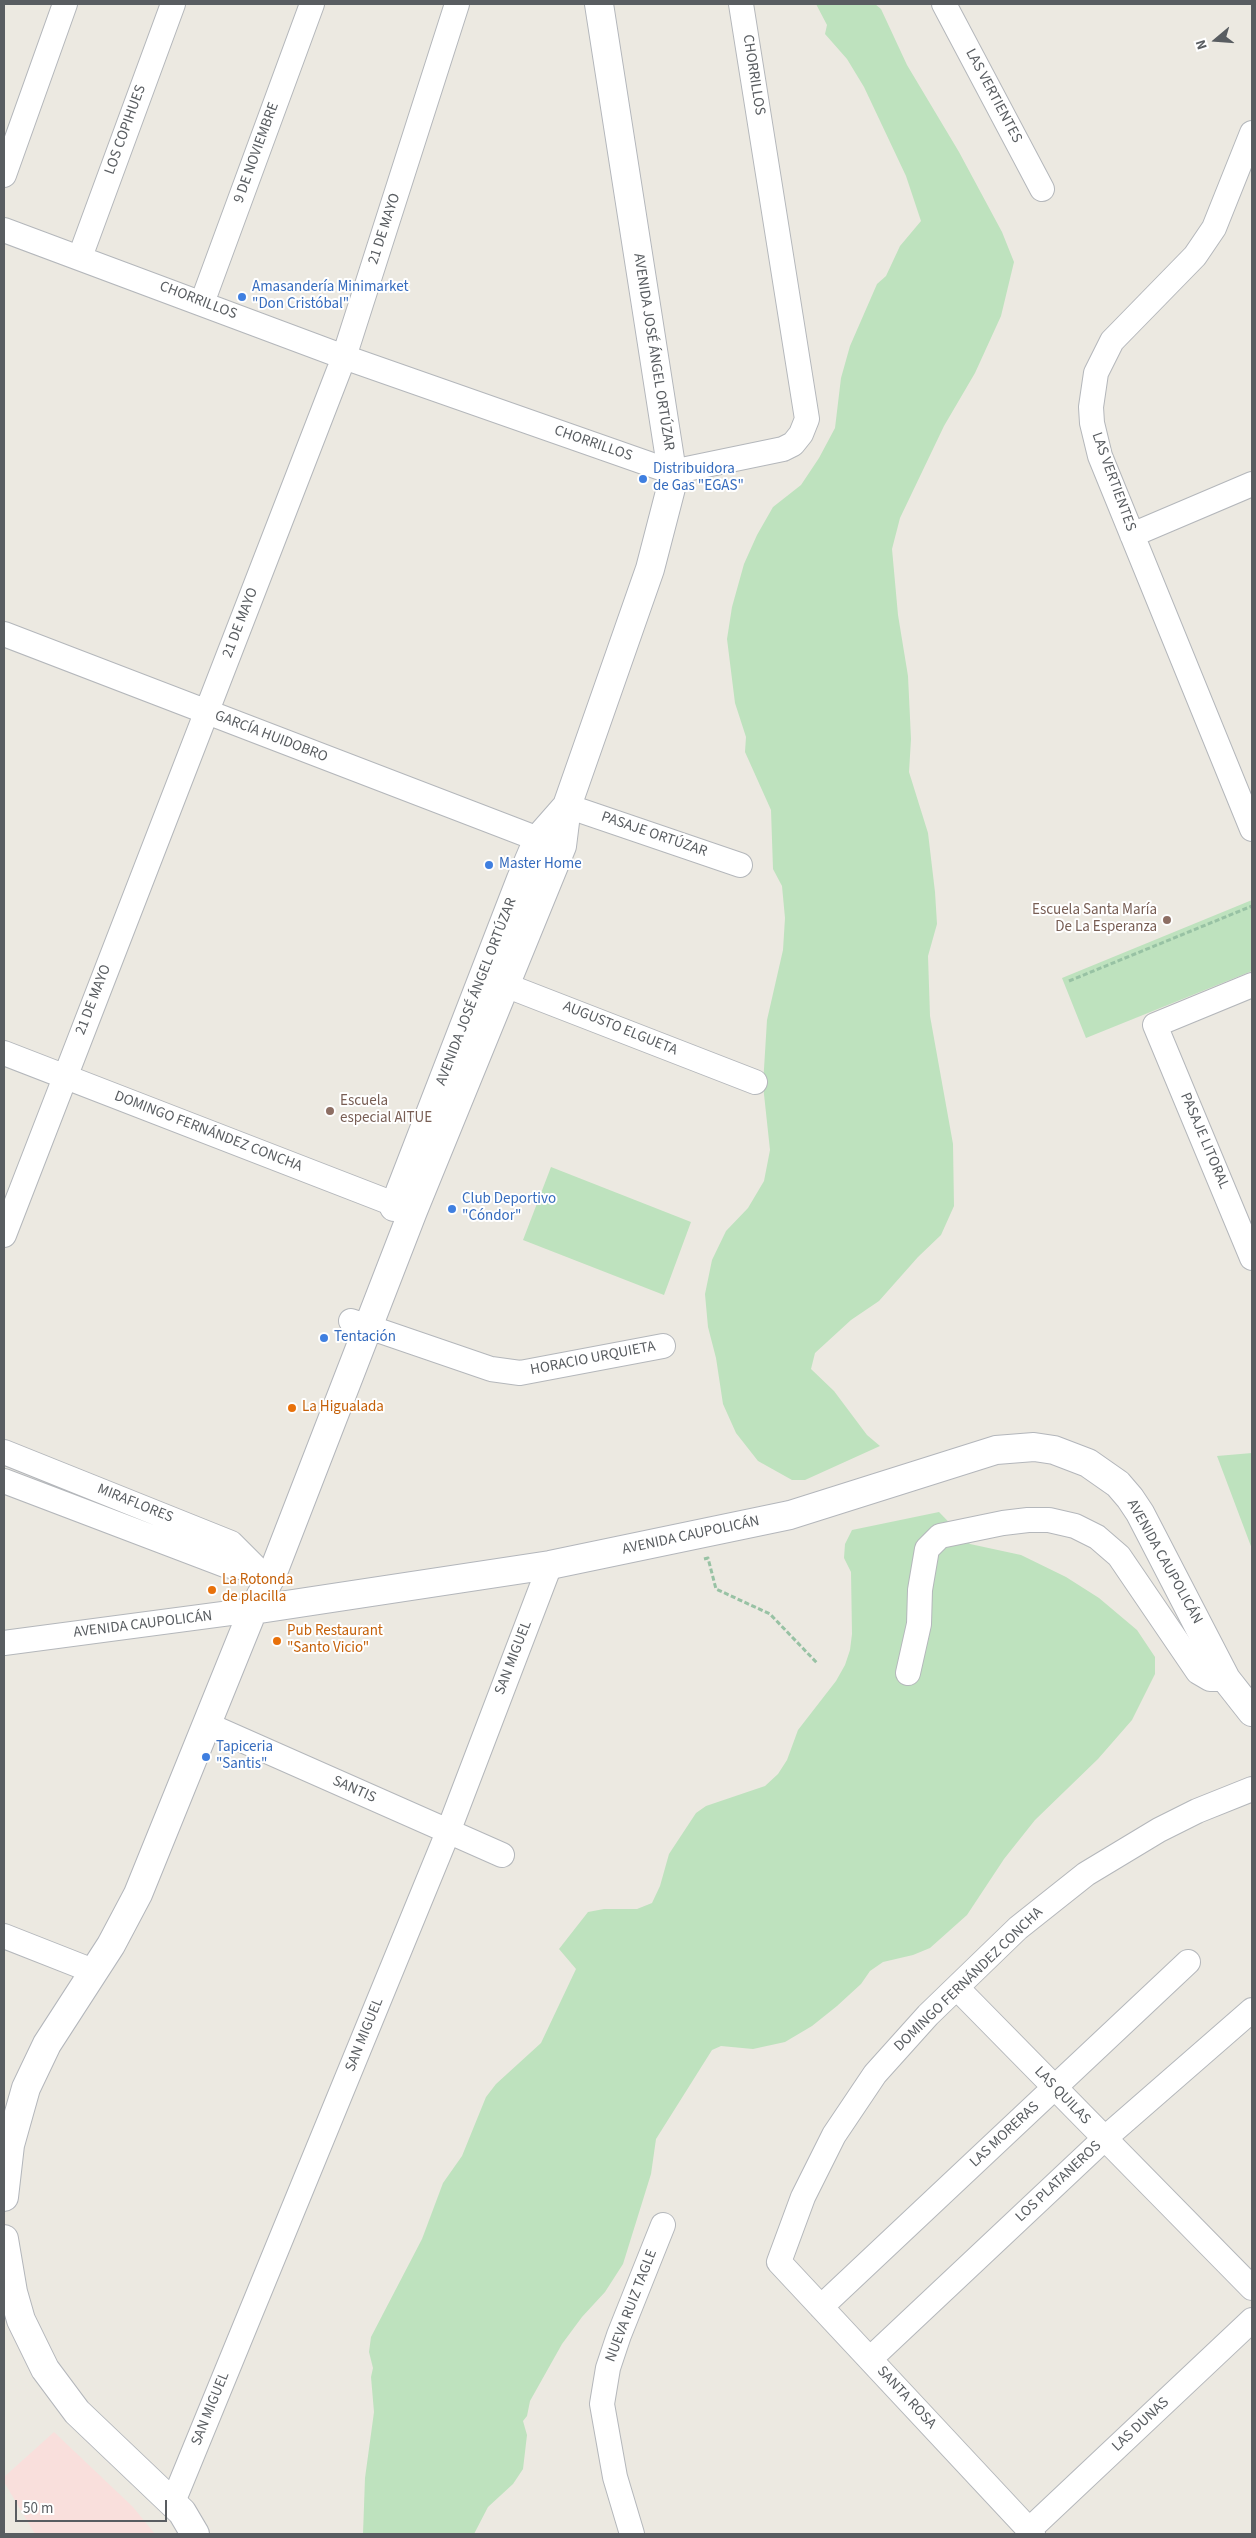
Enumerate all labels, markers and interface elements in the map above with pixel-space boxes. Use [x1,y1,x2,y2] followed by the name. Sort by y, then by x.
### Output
[1191,15,1241,65] north arrow
[738,33,768,117] street label: CHORRILLOS
[1191,37,1213,52] text: N
[961,46,1025,146] street label: LAS VERTIENTES
[102,83,150,177] street label: LOS COPIHUES
[230,100,284,206] street label: 9 DE NOVIEMBRE
[365,191,405,267] street label: 21 DE MAYO
[629,252,677,452] street label: AVENIDA JOSÉ ÁNGEL ORTÚZAR
[157,278,239,324] street label: CHORRILLOS
[252,279,409,314] place label: Amasandería Minimarket "Don Cristóbal"
[236,291,248,303] marker: Amasandería Minimarket "Don Cristóbal"
[552,422,634,466] street label: CHORRILLOS
[1087,430,1139,534] street label: LAS VERTIENTES
[653,461,744,496] place label: Distribuidora de Gas "EGAS"
[637,473,649,485] marker: Distribuidora de Gas "EGAS"
[219,585,263,661] street label: 21 DE MAYO
[212,707,330,767] street label: GARCÍA HUIDOBRO
[599,808,709,862] street label: PASAJE ORTÚZAR
[499,856,582,874] place label: Master Home
[483,859,495,871] marker: Master Home
[433,896,521,1088] street label: AVENIDA JOSÉ ÁNGEL ORTÚZAR
[1032,902,1157,937] place label: Escuela Santa María De La Esperanza
[1161,914,1173,926] marker: Escuela Santa María De La Esperanza
[72,962,116,1038] street label: 21 DE MAYO
[560,998,680,1060] street label: AUGUSTO ELGUETA
[111,1088,305,1176] street label: DOMINGO FERNÁNDEZ CONCHA
[1176,1090,1232,1192] street label: PASAJE LITORAL
[340,1093,432,1128] place label: Escuela especial AITUE
[324,1105,336,1117] marker: Escuela especial AITUE
[462,1191,556,1226] place label: Club Deportivo "Cóndor"
[446,1203,458,1215] marker: Club Deportivo "Cóndor"
[334,1329,396,1347] place label: Tentación
[318,1332,330,1344] marker: Tentación
[529,1338,657,1380] street label: HORACIO URQUIETA
[302,1399,384,1417] place label: La Higualada
[286,1402,298,1414] marker: La Higualada
[94,1481,176,1527] street label: MIRAFLORES
[1122,1497,1206,1627] street label: AVENIDA CAUPOLICÁN
[621,1513,761,1559] street label: AVENIDA CAUPOLICÁN
[222,1572,293,1607] place label: La Rotonda de placilla
[206,1584,218,1596] marker: La Rotonda de placilla
[73,1608,213,1642] street label: AVENIDA CAUPOLICÁN
[492,1618,536,1698] street label: SAN MIGUEL
[287,1623,383,1658] place label: Pub Restaurant "Santo Vicio"
[271,1635,283,1647] marker: Pub Restaurant "Santo Vicio"
[216,1739,273,1774] place label: Tapiceria "Santis"
[200,1751,212,1763] marker: Tapiceria "Santis"
[329,1772,379,1808] street label: SANTIS
[891,1904,1047,2056] street label: DOMINGO FERNÁNDEZ CONCHA
[342,1996,388,2074] street label: SAN MIGUEL
[1030,2063,1094,2129] street label: LAS QUILAS
[967,2098,1043,2172] street label: LAS MORERAS
[1012,2138,1106,2226] street label: LOS PLATANEROS
[602,2247,662,2365] street label: NUEVA RUIZ TAGLE
[872,2363,940,2433] street label: SANTA ROSA
[188,2370,234,2448] street label: SAN MIGUEL
[1109,2394,1173,2456] street label: LAS DUNAS
[18,2490,170,2522] scale bar
[23,2498,53,2519] text: 50 m

